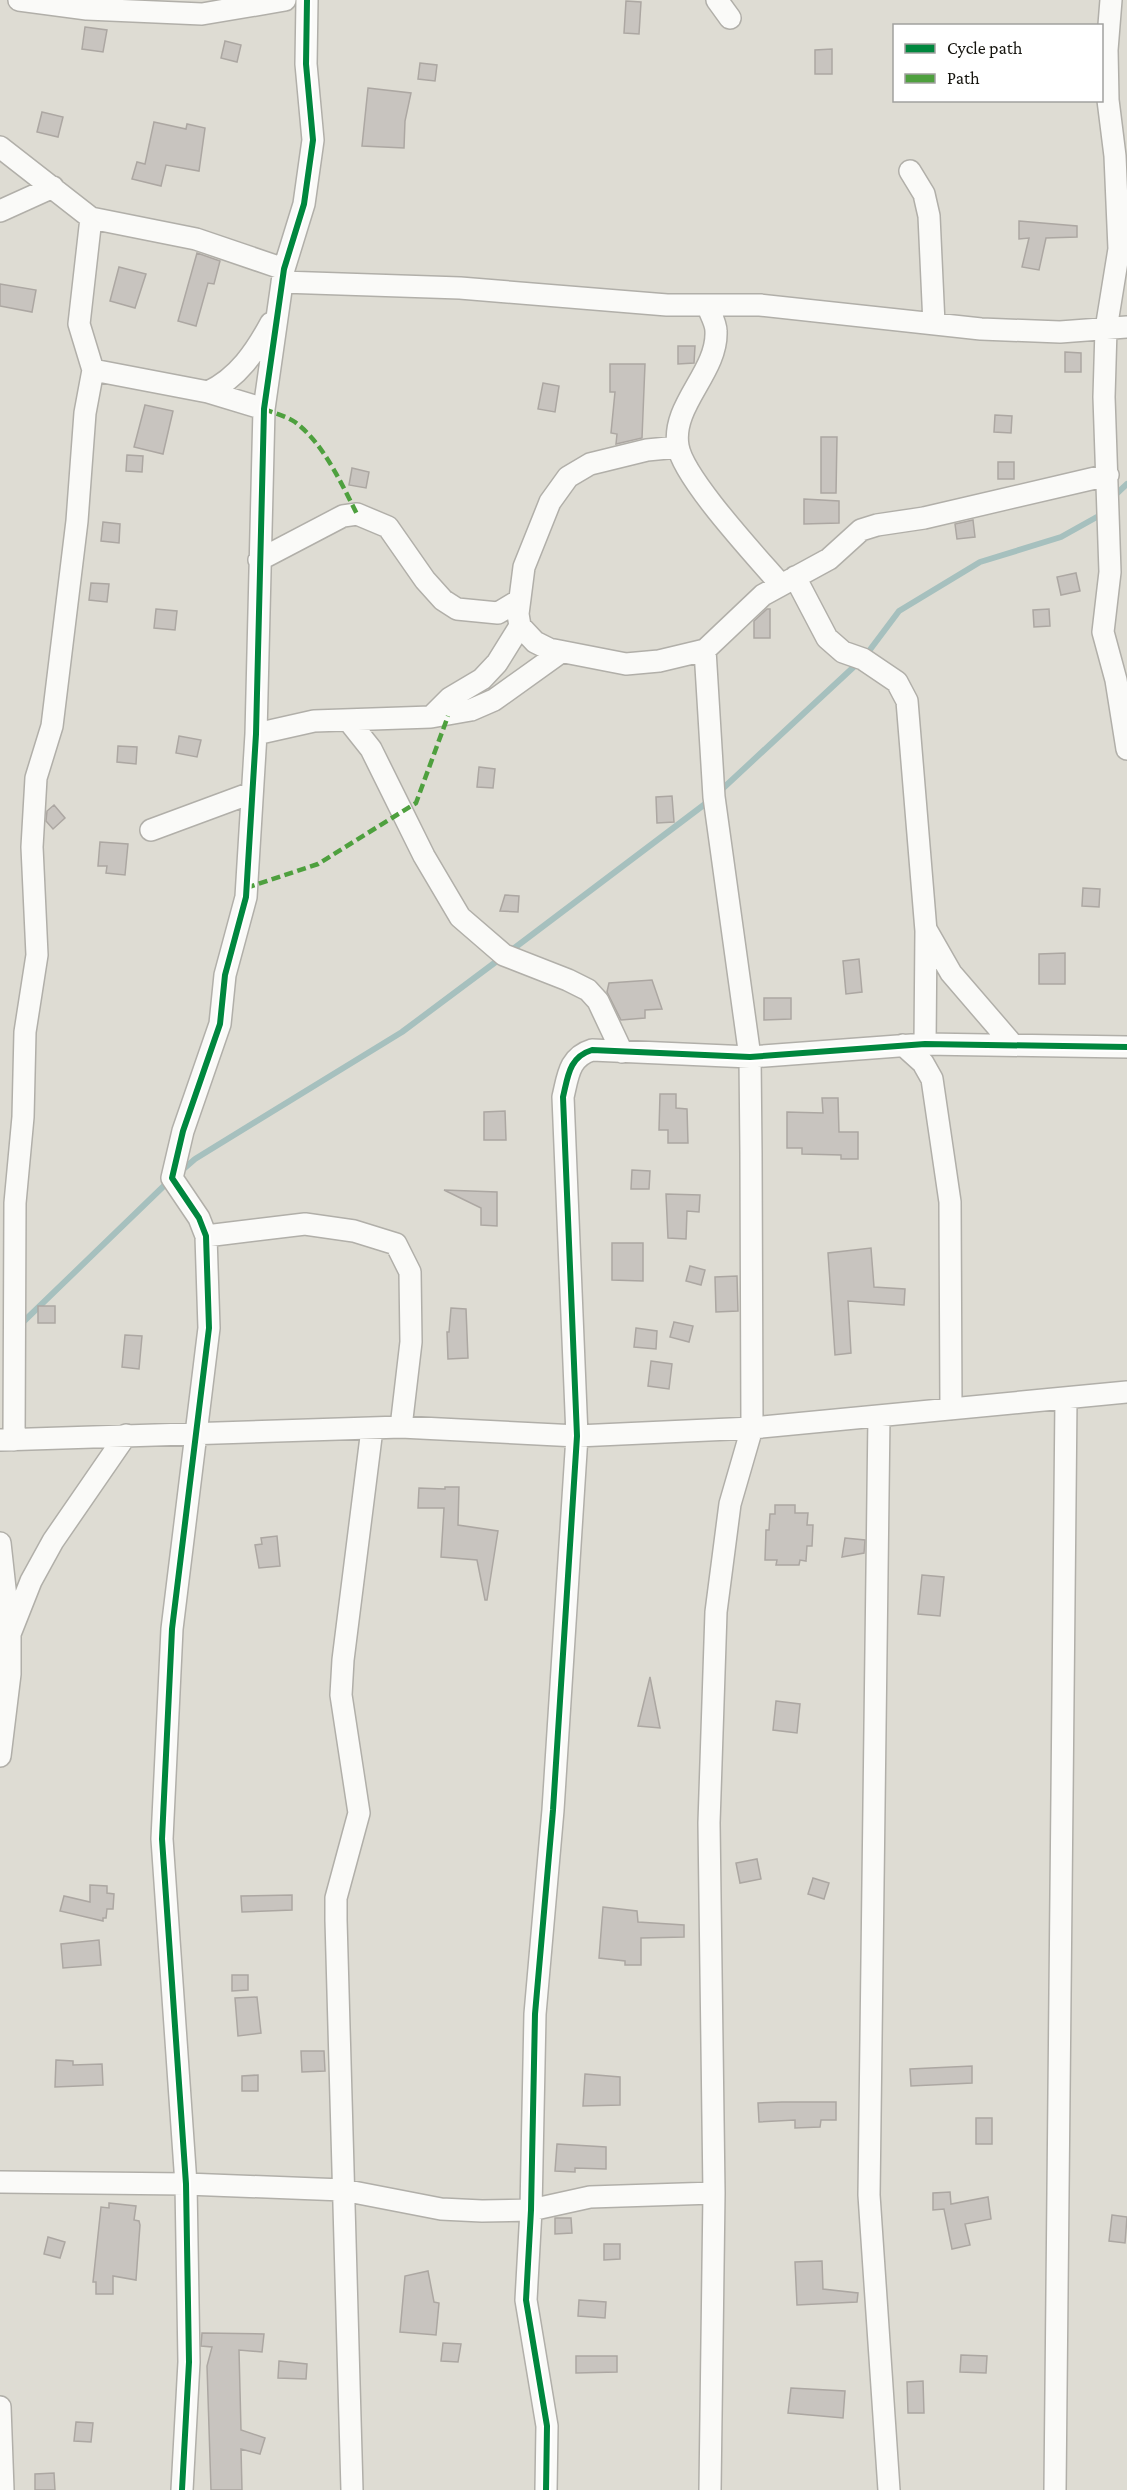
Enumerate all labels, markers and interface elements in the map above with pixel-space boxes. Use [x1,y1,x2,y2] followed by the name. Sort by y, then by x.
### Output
[893,24,1103,102] legend
[947,38,1023,58] text: Cycle path
[947,68,980,88] text: Path

